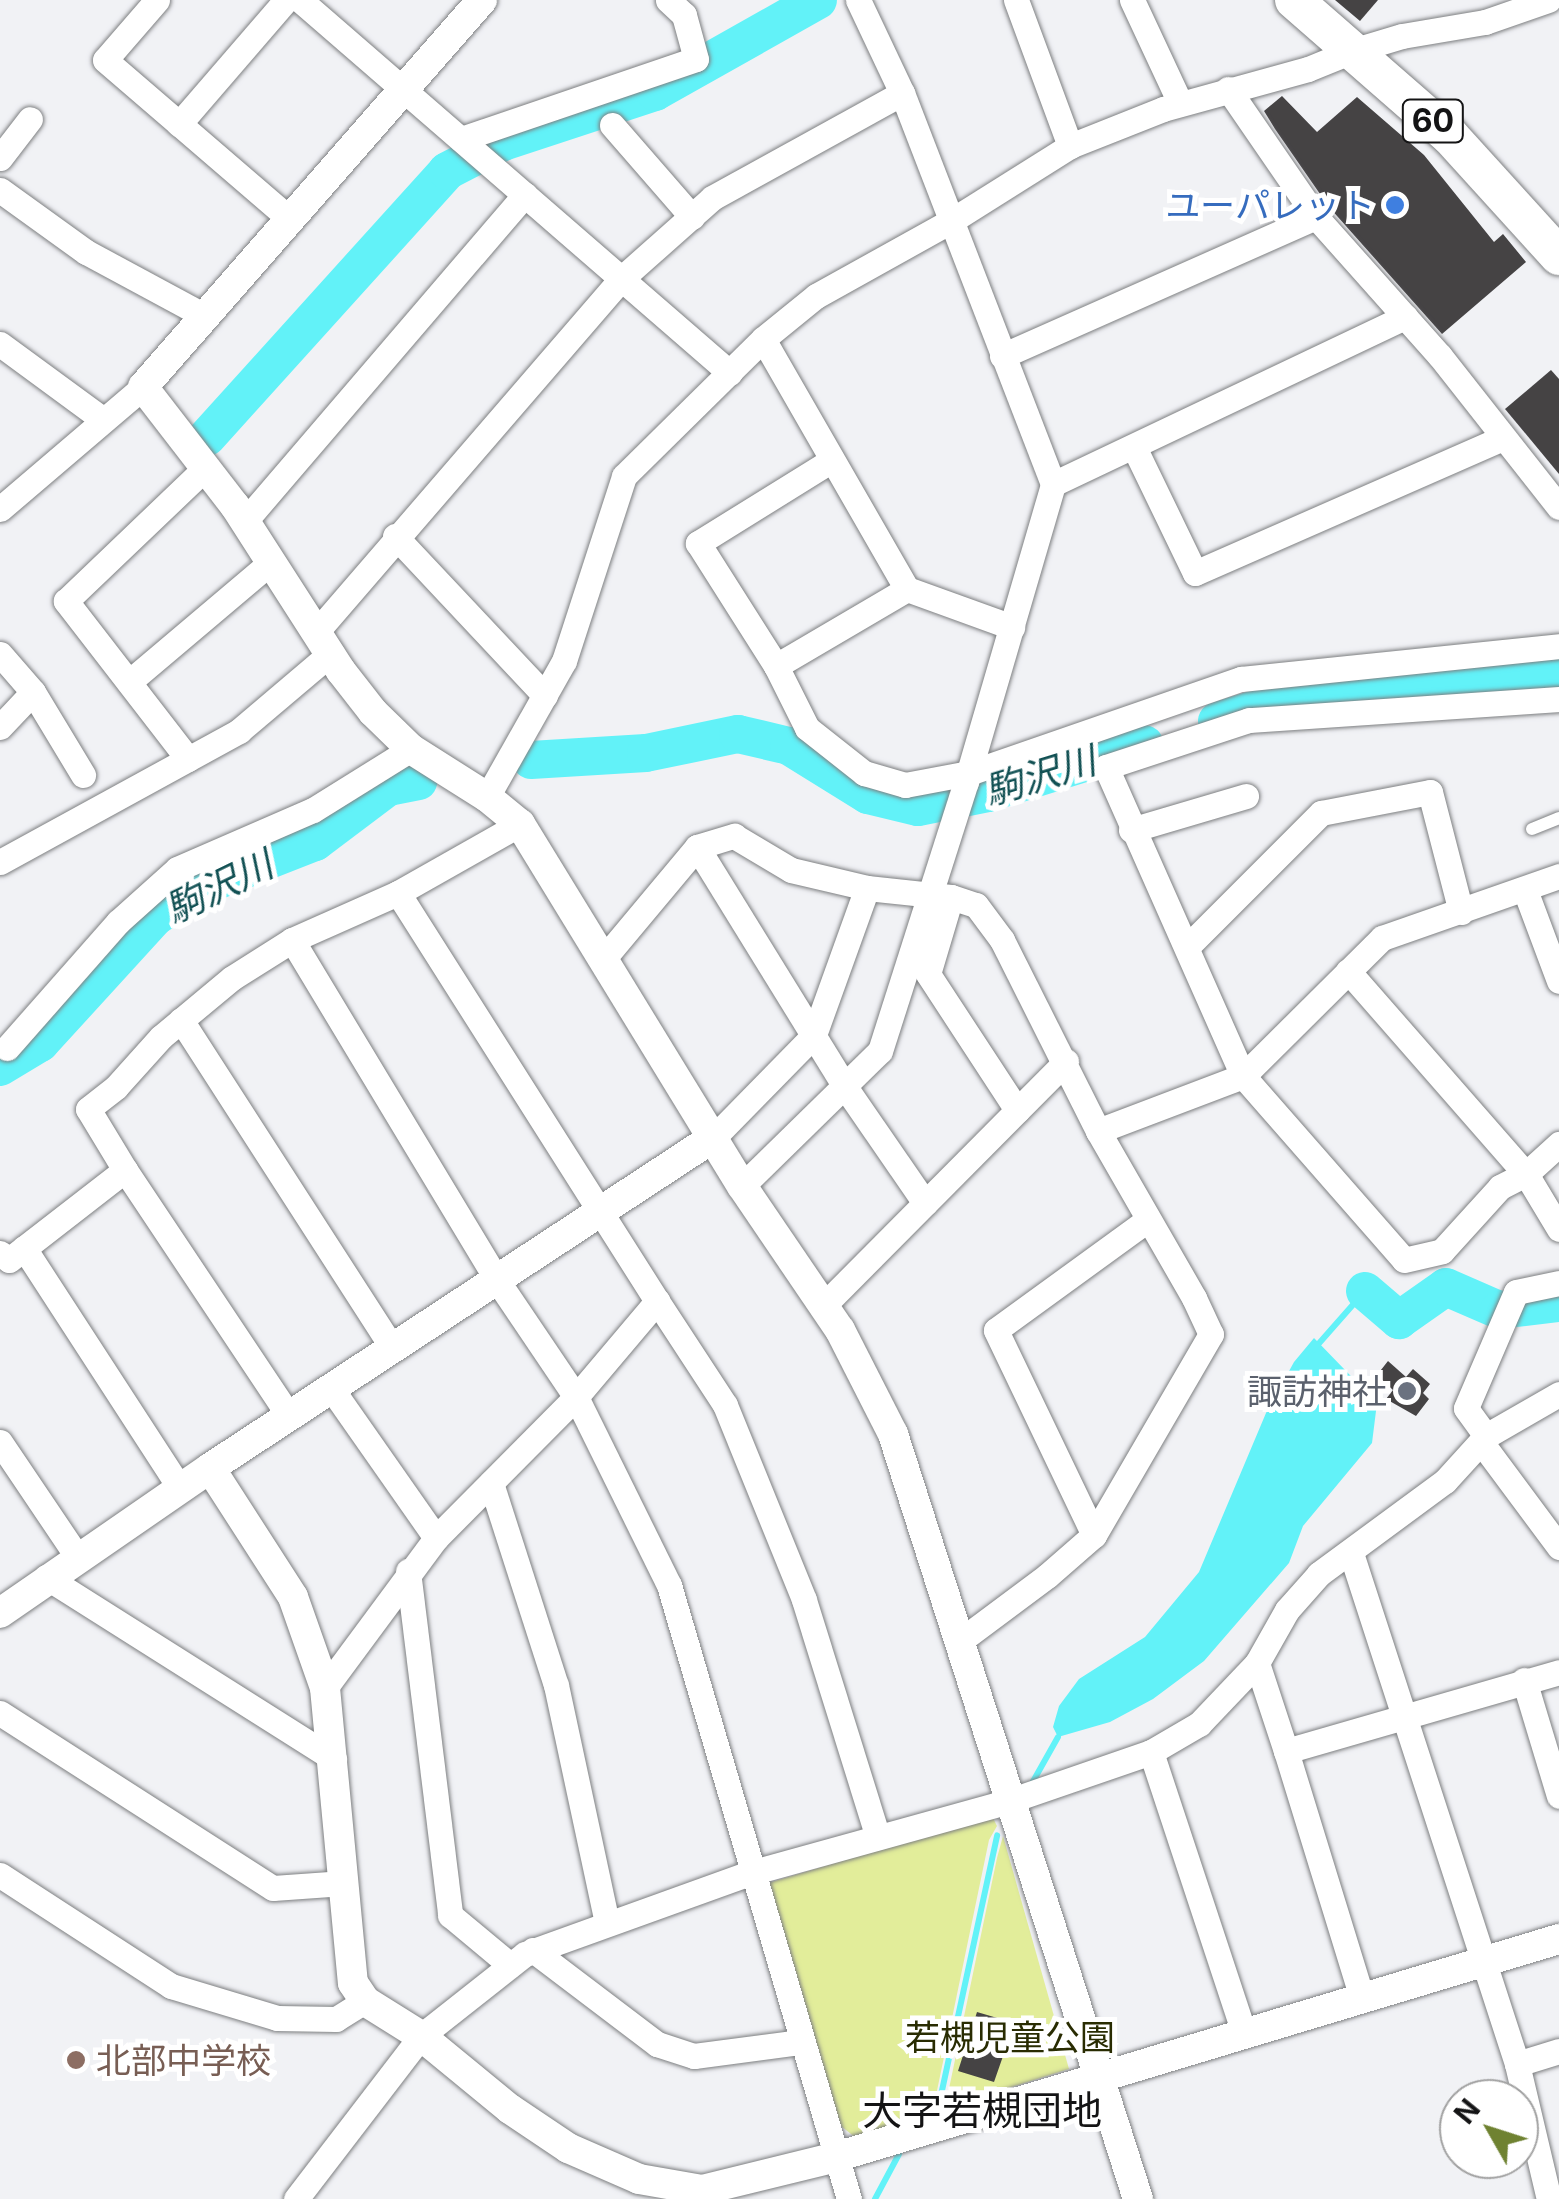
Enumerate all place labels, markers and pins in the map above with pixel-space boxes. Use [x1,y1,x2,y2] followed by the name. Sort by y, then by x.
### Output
[1165,184,1375,226] place label: ユーパレット
[1384,194,1406,216] marker: ユーパレット
[1247,1370,1387,1412] place label: 諏訪神社
[1396,1380,1418,1402] marker: 諏訪神社
[96,2039,271,2081] place label: 北部中学校
[65,2049,87,2071] marker: 北部中学校

